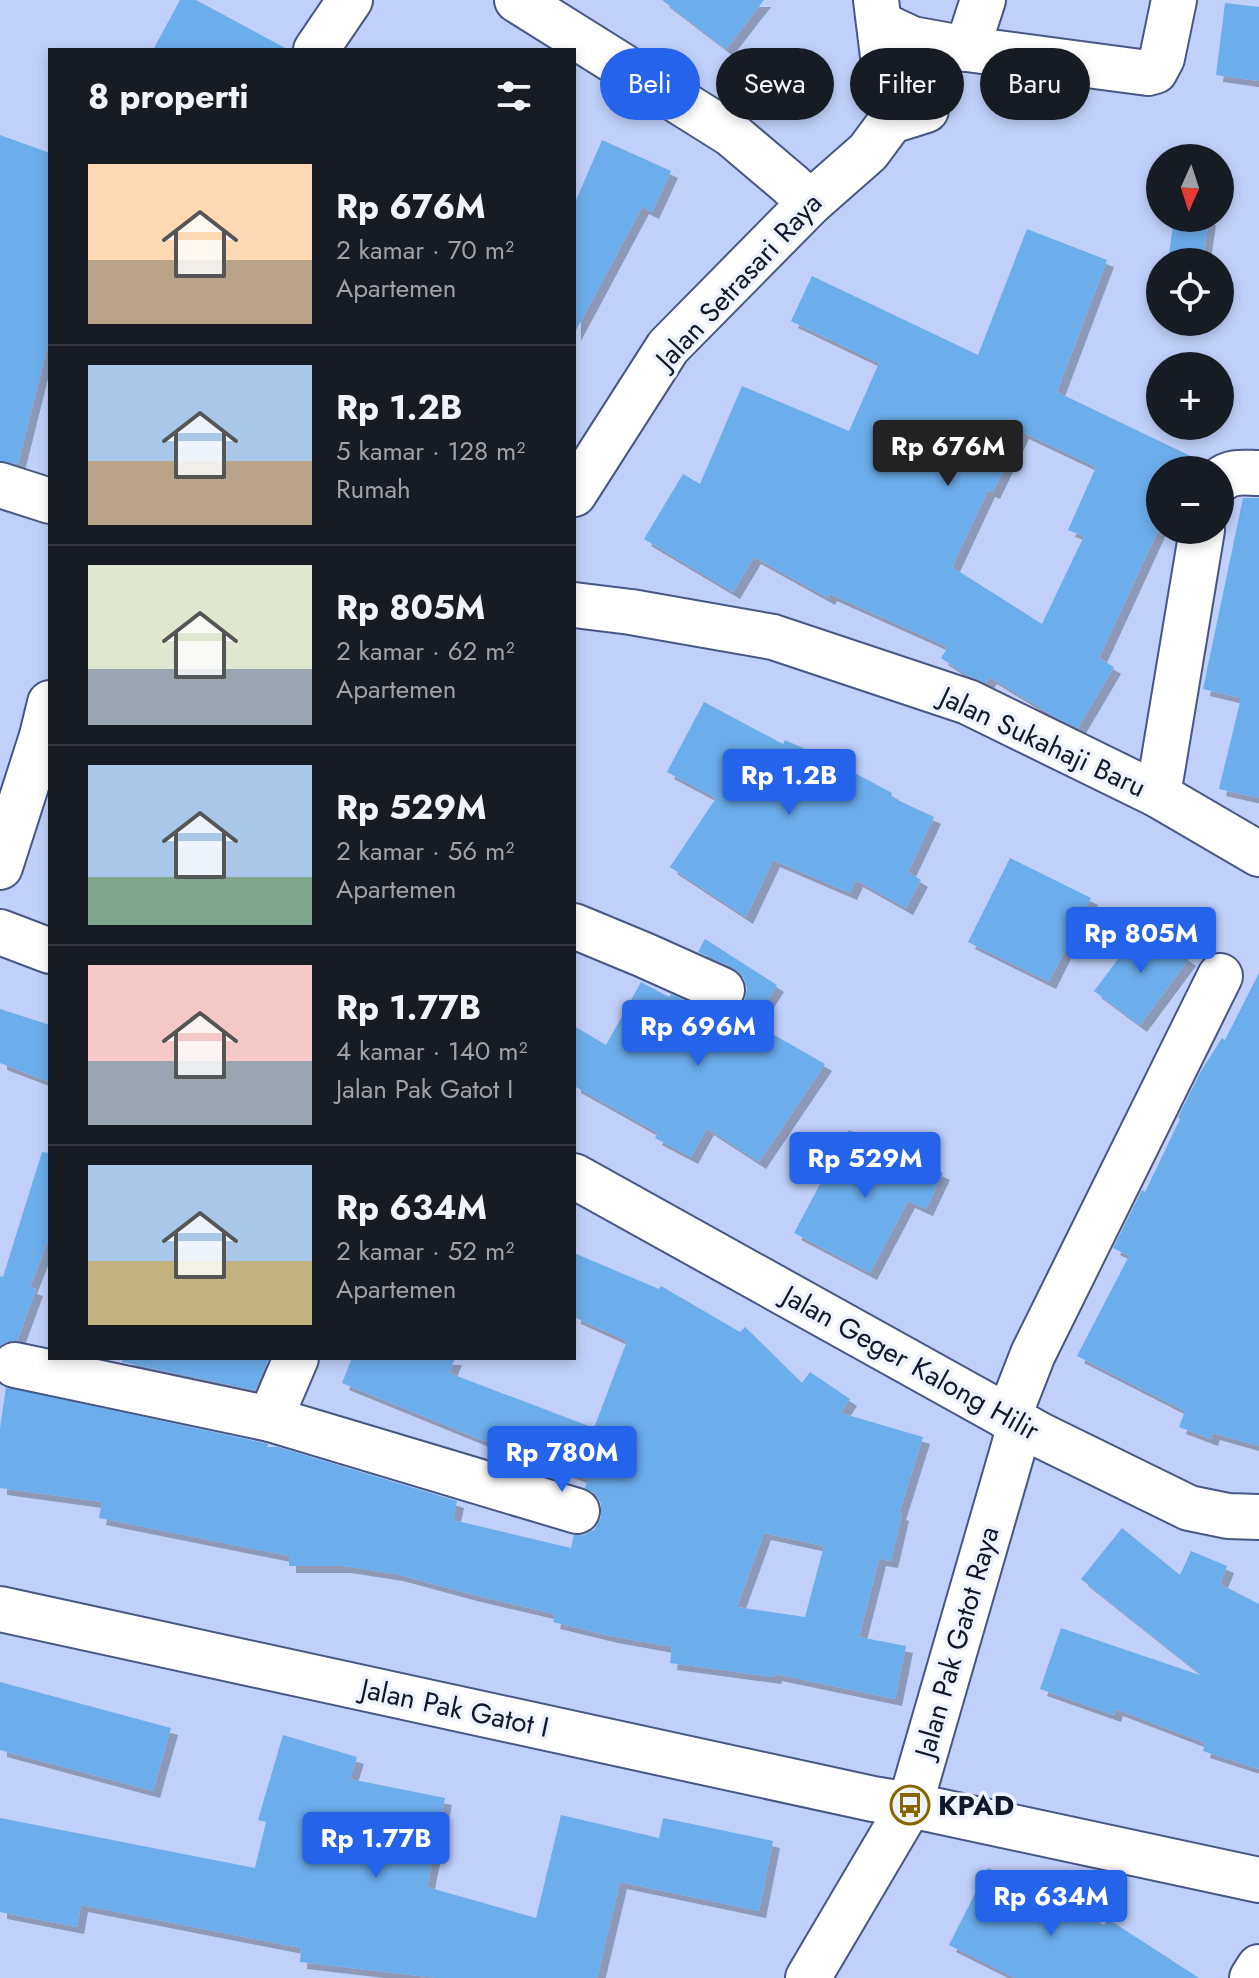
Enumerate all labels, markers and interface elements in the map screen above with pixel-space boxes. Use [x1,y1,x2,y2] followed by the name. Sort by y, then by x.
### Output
[600,48,700,120] chip: Beli
[716,48,834,120] chip: Sewa
[850,48,964,120] chip: Filter
[980,48,1090,120] chip: Baru
[88,72,249,121] text: 8 properti
[492,74,536,118] icon: filters
[1146,144,1234,232] north arrow
[1146,144,1234,544] map controls
[336,182,485,231] text: Rp 676M
[644,184,832,381] street label: Jalan Setrasari Raya
[152,196,248,292] icon: home
[336,231,514,269] text: 2 kamar · 70 m²
[1146,248,1234,336] button: locate
[336,269,456,307] text: Apartemen
[1146,352,1234,440] button: +
[336,383,462,432] text: Rp 1.2B
[152,397,248,493] icon: home
[874,420,1022,488] pin: Rp 676M
[891,427,1005,465] text: Rp 676M
[336,432,525,470] text: 5 kamar · 128 m²
[1146,456,1234,544] button: −
[336,470,411,508] text: Rumah
[336,583,485,632] text: Rp 805M
[152,597,248,693] icon: home
[336,632,515,670] text: 2 kamar · 62 m²
[336,670,456,708] text: Apartemen
[930,675,1153,808] street label: Jalan Sukahaji Baru
[715,749,863,817] pin: Rp 1.2B
[741,756,837,794] text: Rp 1.2B
[336,783,486,832] text: Rp 529M
[152,797,248,893] icon: home
[336,832,514,870] text: 2 kamar · 56 m²
[336,870,456,908] text: Apartemen
[1067,907,1215,975] pin: Rp 805M
[1084,914,1198,952] text: Rp 805M
[336,983,481,1032] text: Rp 1.77B
[152,997,248,1093] icon: home
[624,1000,772,1068] pin: Rp 696M
[640,1007,756,1045] text: Rp 696M
[336,1032,528,1070] text: 4 kamar · 140 m²
[336,1070,513,1108] text: Jalan Pak Gatot I
[791,1132,939,1200] pin: Rp 529M
[807,1139,923,1177] text: Rp 529M
[336,1183,487,1232] text: Rp 634M
[152,1197,248,1293] icon: home
[336,1232,514,1270] text: 2 kamar · 52 m²
[336,1270,456,1308] text: Apartemen
[771,1273,1047,1451] street label: Jalan Geger Kalong Hilir
[488,1426,636,1494] pin: Rp 780M
[505,1433,619,1471] text: Rp 780M
[903,1521,1010,1766] street label: Jalan Pak Gatot Raya
[353,1667,553,1748] street label: Jalan Pak Gatot I
[889,1784,931,1826] bus stop icon: KPAD
[938,1785,1014,1826] place label: KPAD
[293,1812,459,1880] pin: Rp 1.77B
[321,1819,431,1857] text: Rp 1.77B
[977,1870,1125,1938] pin: Rp 634M
[993,1877,1109,1915] text: Rp 634M

